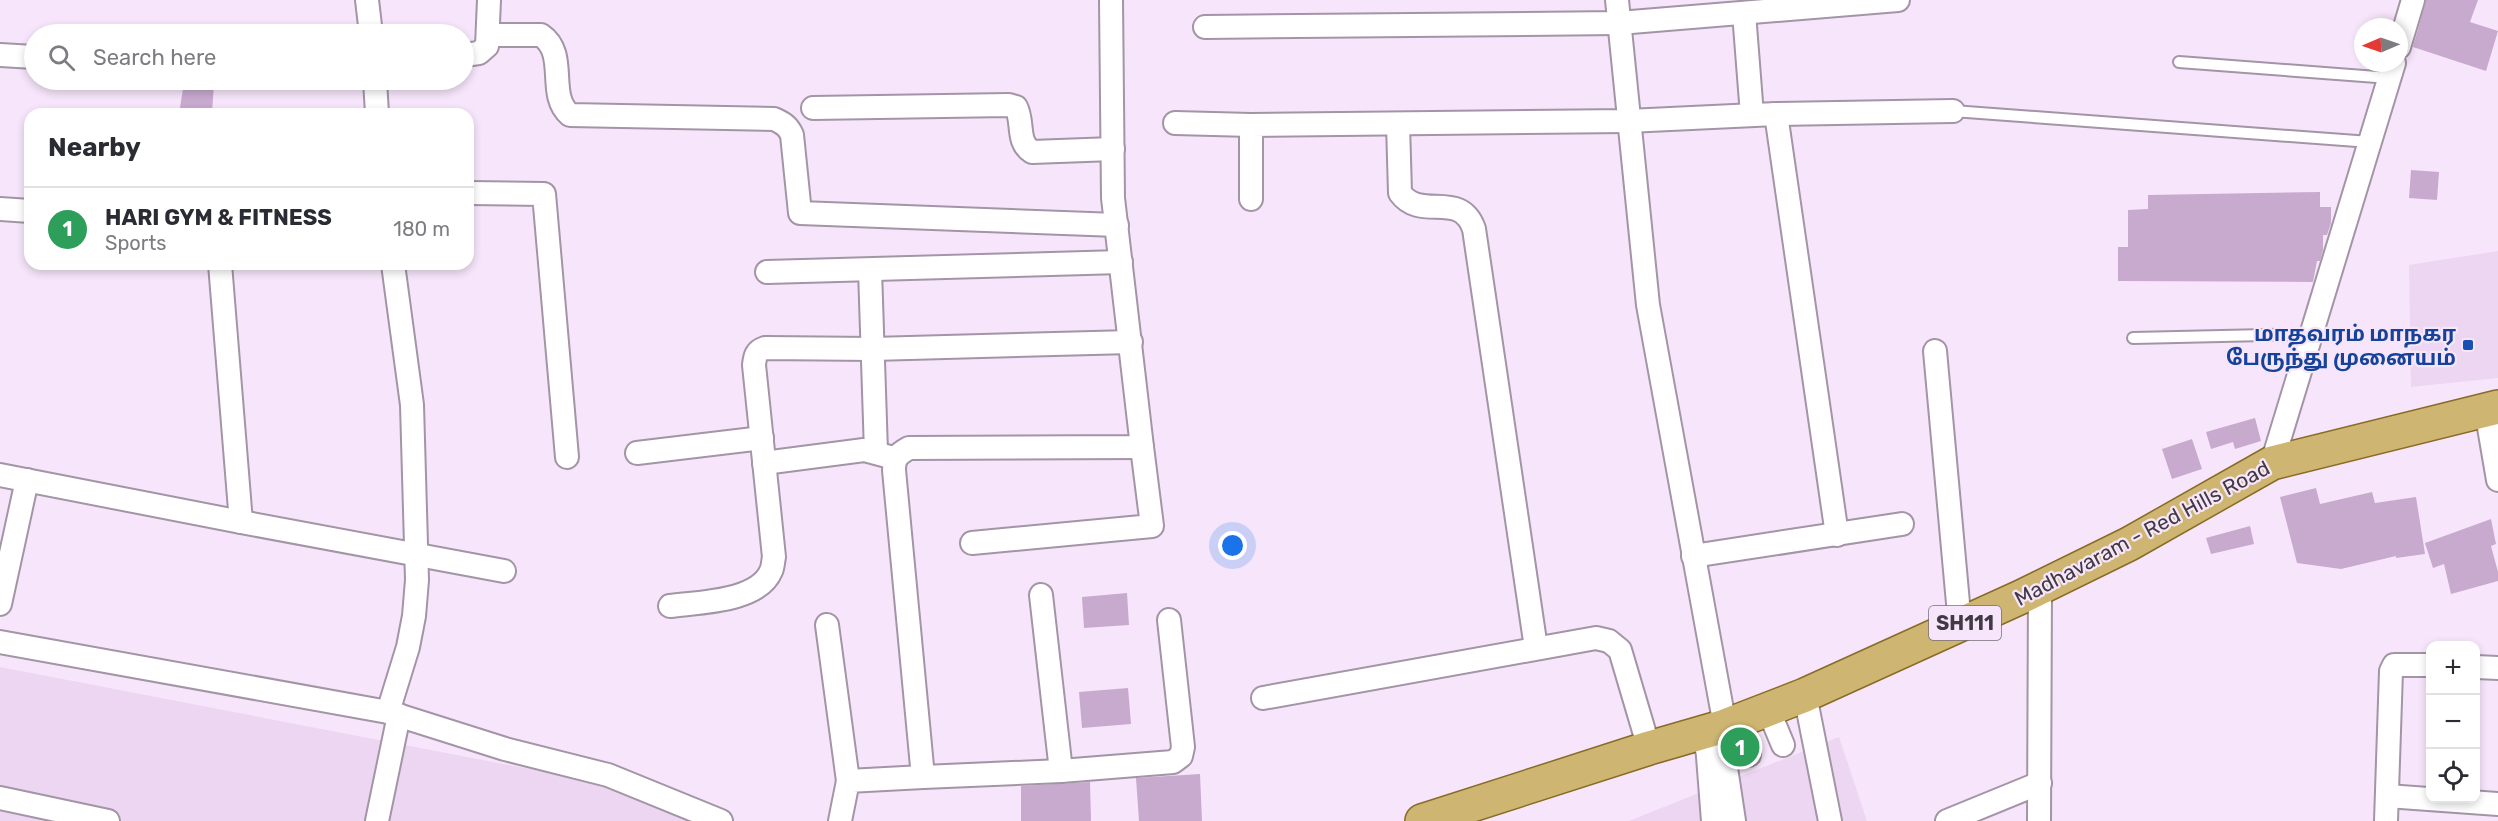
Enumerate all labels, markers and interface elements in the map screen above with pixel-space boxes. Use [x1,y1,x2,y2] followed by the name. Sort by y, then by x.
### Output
[2354,18,2408,72] north arrow
[24,24,474,90] search box
[45,41,78,74] icon: search
[93,44,216,71] text: Search here
[48,132,141,163] text: Nearby
[105,204,332,231] text: HARI GYM & FITNESS
[63,217,72,241] text: 1
[393,217,450,241] text: 180 m
[105,231,166,255] text: Sports
[2226,321,2456,372] place label: மாதவரம் மாநகர பேருந்து முனையம்
[2461,338,2475,352] marker: மாதவரம் மாநகர பேருந்து முனையம்
[2010,455,2274,611] street label: Madhavaram - Red Hills Road
[1218,531,1247,560] your location
[1929,606,2001,640] road number: SH111
[2426,641,2480,803] map controls
[2426,641,2480,695] button: +
[2426,695,2480,749] button: −
[1720,724,1760,770] pin: 1
[2426,749,2480,803] button: locate

